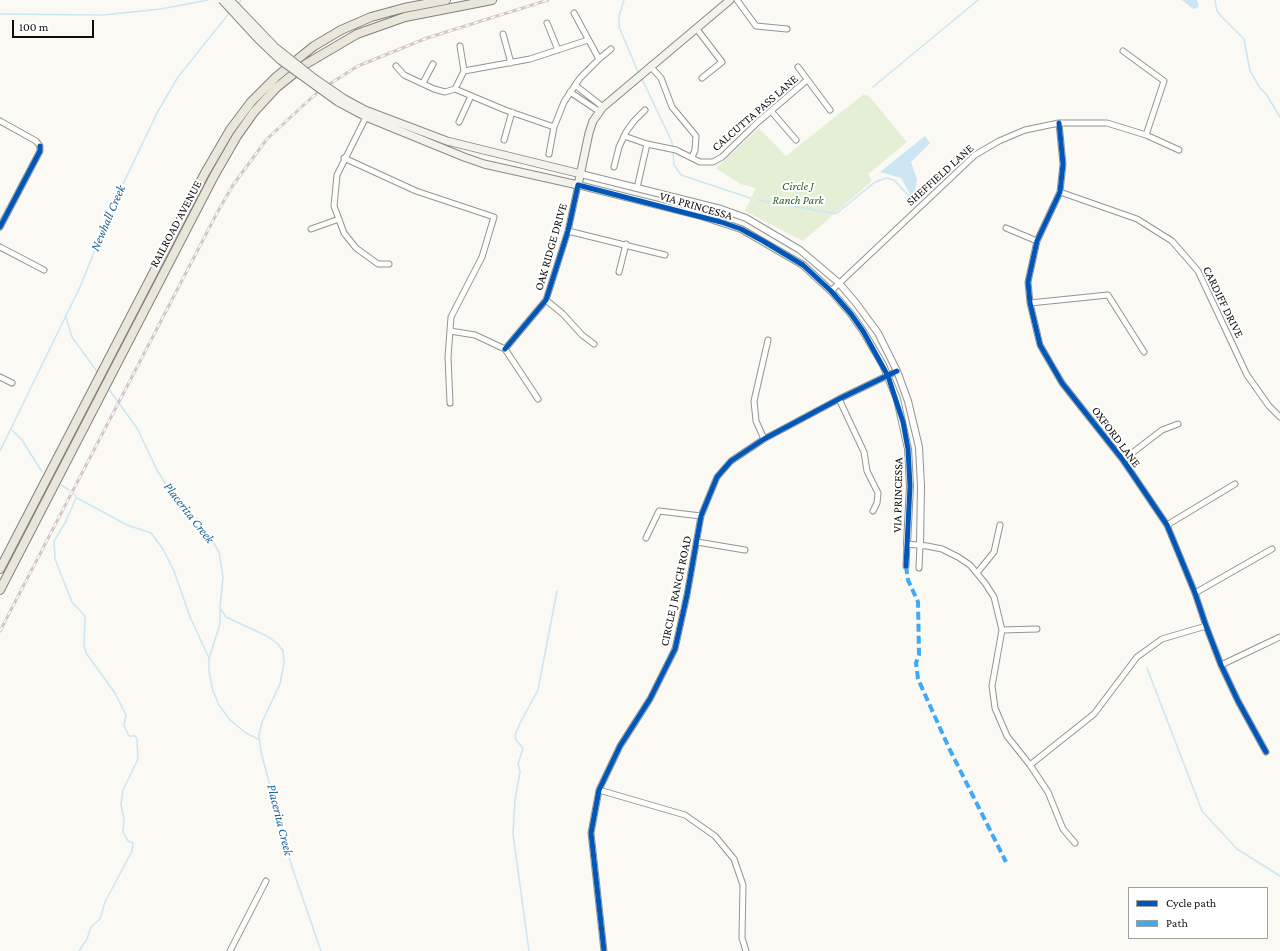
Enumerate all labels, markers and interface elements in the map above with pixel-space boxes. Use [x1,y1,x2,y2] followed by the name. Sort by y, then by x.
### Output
[14,12,96,38] scale bar
[19,20,48,34] text: 100 m
[709,72,801,154] street label: CALCUTTA PASS LANE
[903,141,977,209] street label: SHEFFIELD LANE
[147,178,205,270] street label: RAILROAD AVENUE
[772,179,824,207] park label: Circle J Ranch Park
[87,183,129,253] water label: Newhall Creek
[658,189,734,223] street label: VIA PRINCESSA
[532,202,570,292] street label: OAK RIDGE DRIVE
[1199,264,1247,340] street label: CARDIFF DRIVE
[1088,404,1144,470] street label: OXFORD LANE
[890,457,906,533] street label: VIA PRINCESSA
[160,479,218,547] water label: Placerita Creek
[657,534,695,648] street label: CIRCLE J RANCH ROAD
[264,783,296,857] water label: Placerita Creek
[1128,887,1268,939] legend
[1166,896,1216,910] text: Cycle path
[1166,916,1188,930] text: Path

